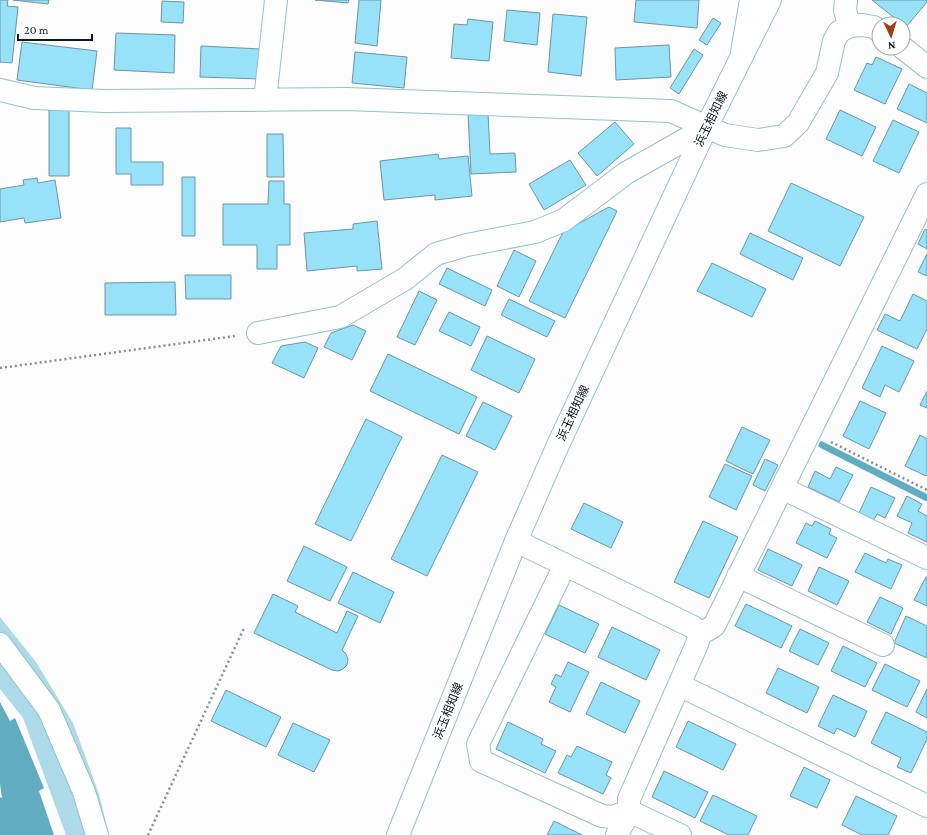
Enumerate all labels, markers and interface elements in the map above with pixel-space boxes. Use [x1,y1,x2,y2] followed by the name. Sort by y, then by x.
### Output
[18,16,92,42] scale bar
[871,16,911,56] north arrow
[24,23,49,37] text: 20 m
[887,40,896,52] text: N
[692,89,730,149] street label: 浜玉相知線
[554,383,592,443] street label: 浜玉相知線
[430,681,466,741] street label: 浜玉相知線

